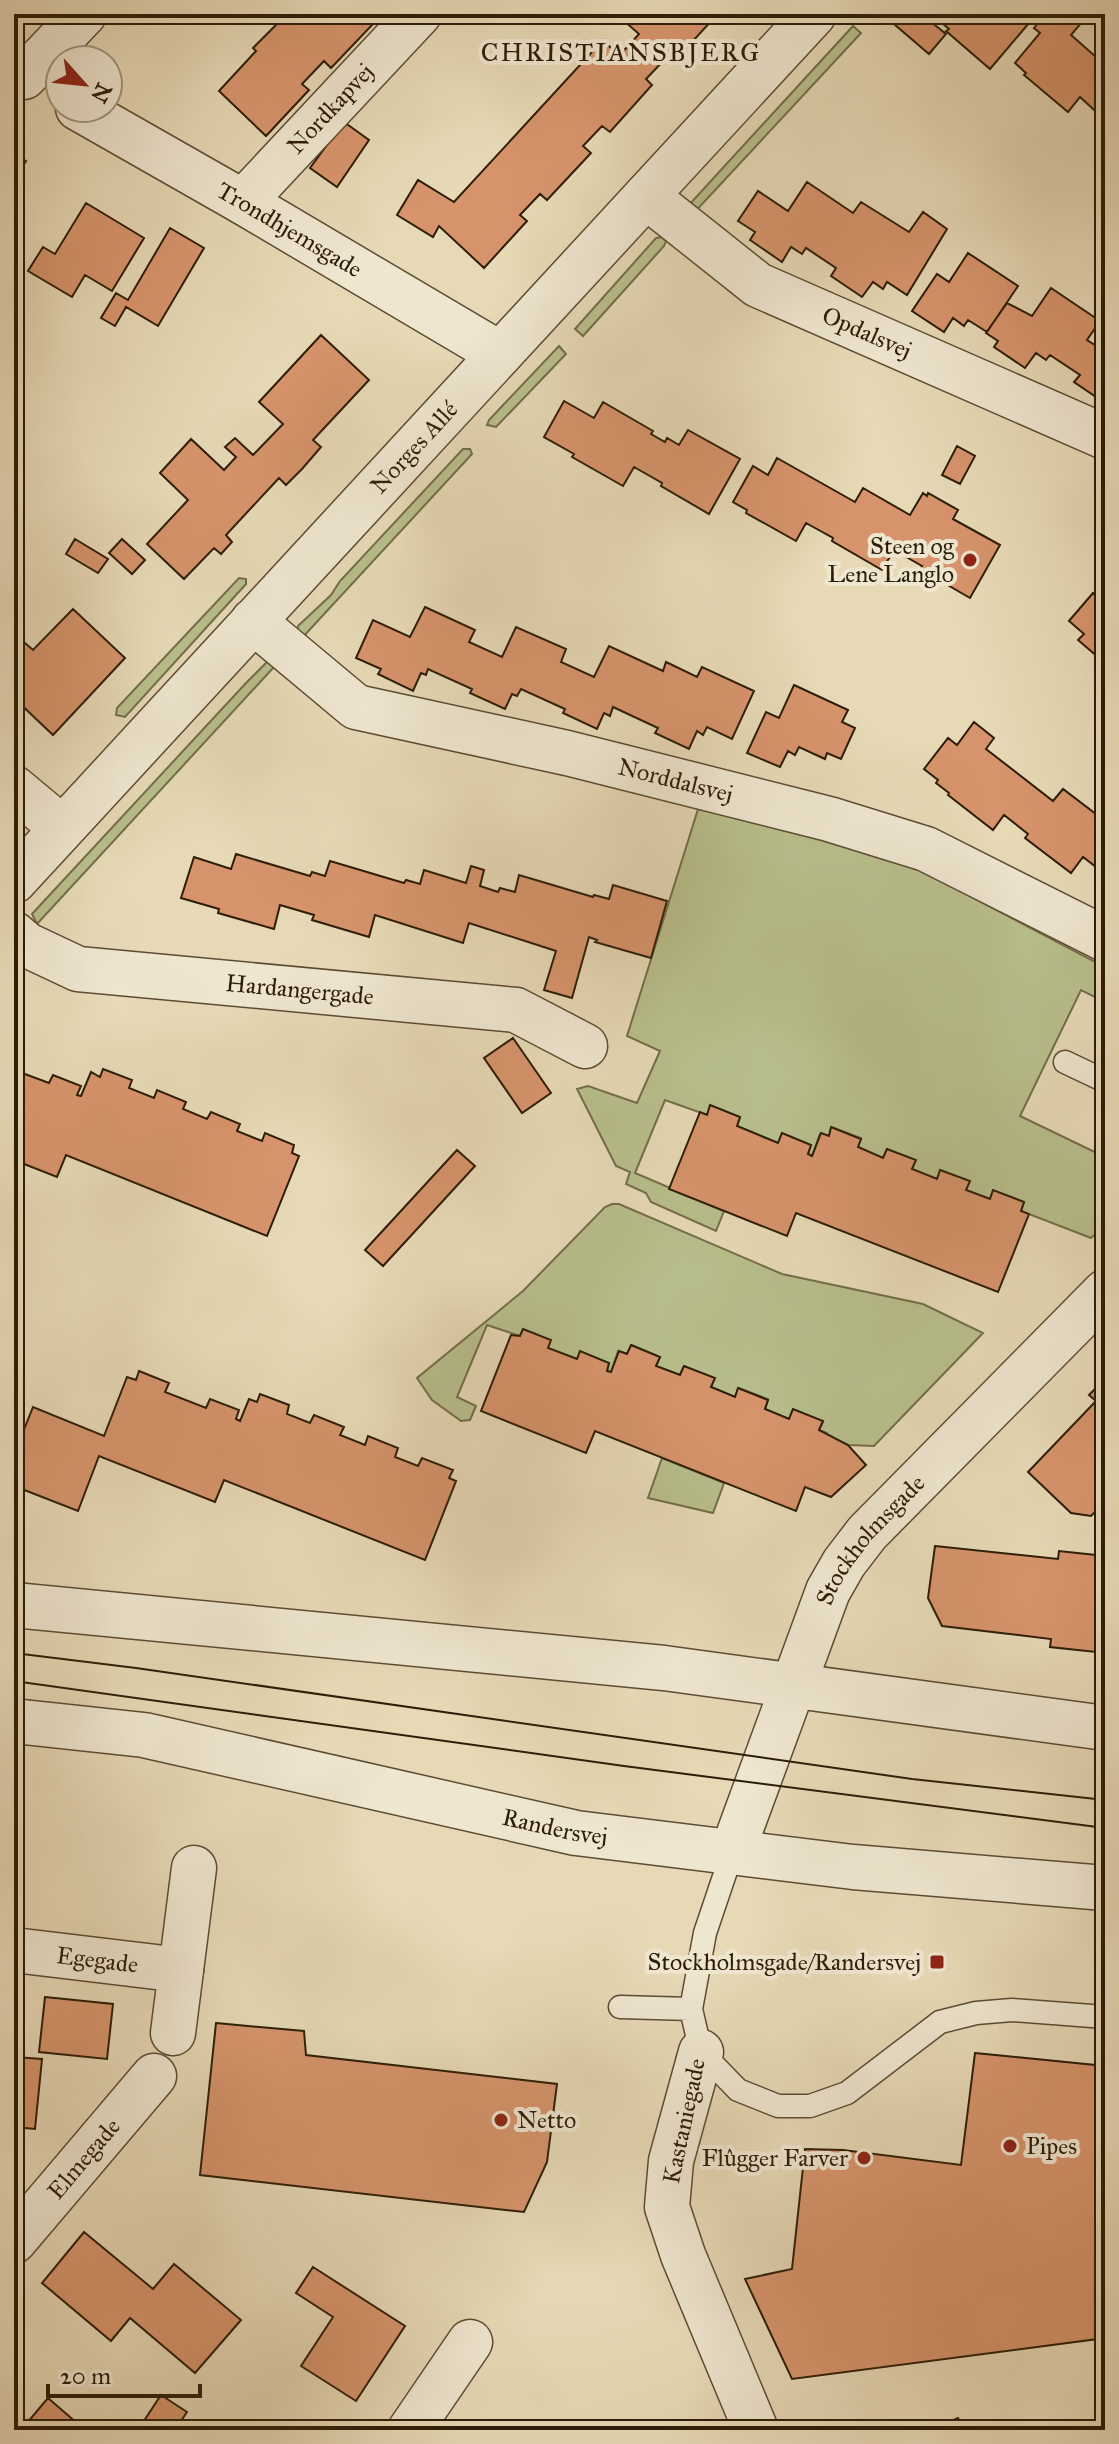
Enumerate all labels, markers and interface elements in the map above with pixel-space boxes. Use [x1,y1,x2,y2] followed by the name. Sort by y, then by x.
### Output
[481,36,761,68] district label: CHRISTIANSBJERG
[44,44,124,124] north arrow
[281,57,380,160] street label: Nordkapvej
[85,78,118,108] text: N
[212,175,368,284] street label: Trondhjemsgade
[817,300,916,365] street label: Opdalsvej
[364,395,464,500] street label: Norges Allé
[827,531,955,589] place label: Steen og Lene Langlo
[961,551,979,569] marker: Steen og Lene Langlo
[615,751,736,809] street label: Norddalsvej
[224,968,375,1012] street label: Hardangergade
[809,1468,931,1609] street label: Stockholmsgade
[499,1802,609,1852] street label: Randersvej
[55,1940,140,1980] street label: Egegade
[648,1947,921,1977] place label: Stockholmsgade/Randersvej
[928,1953,946,1971] marker: Stockholmsgade/Randersvej
[656,2056,712,2186] street label: Kastaniegade
[517,2105,576,2135] place label: Netto
[492,2111,510,2129] marker: Netto
[41,2112,127,2205] street label: Elmegade
[1026,2131,1077,2161] place label: Pipes
[1001,2137,1019,2155] marker: Pipes
[702,2143,848,2173] place label: Flûgger Farver
[855,2149,873,2167] marker: Flûgger Farver
[48,2348,200,2398] scale bar
[60,2361,111,2391] text: 20 m

